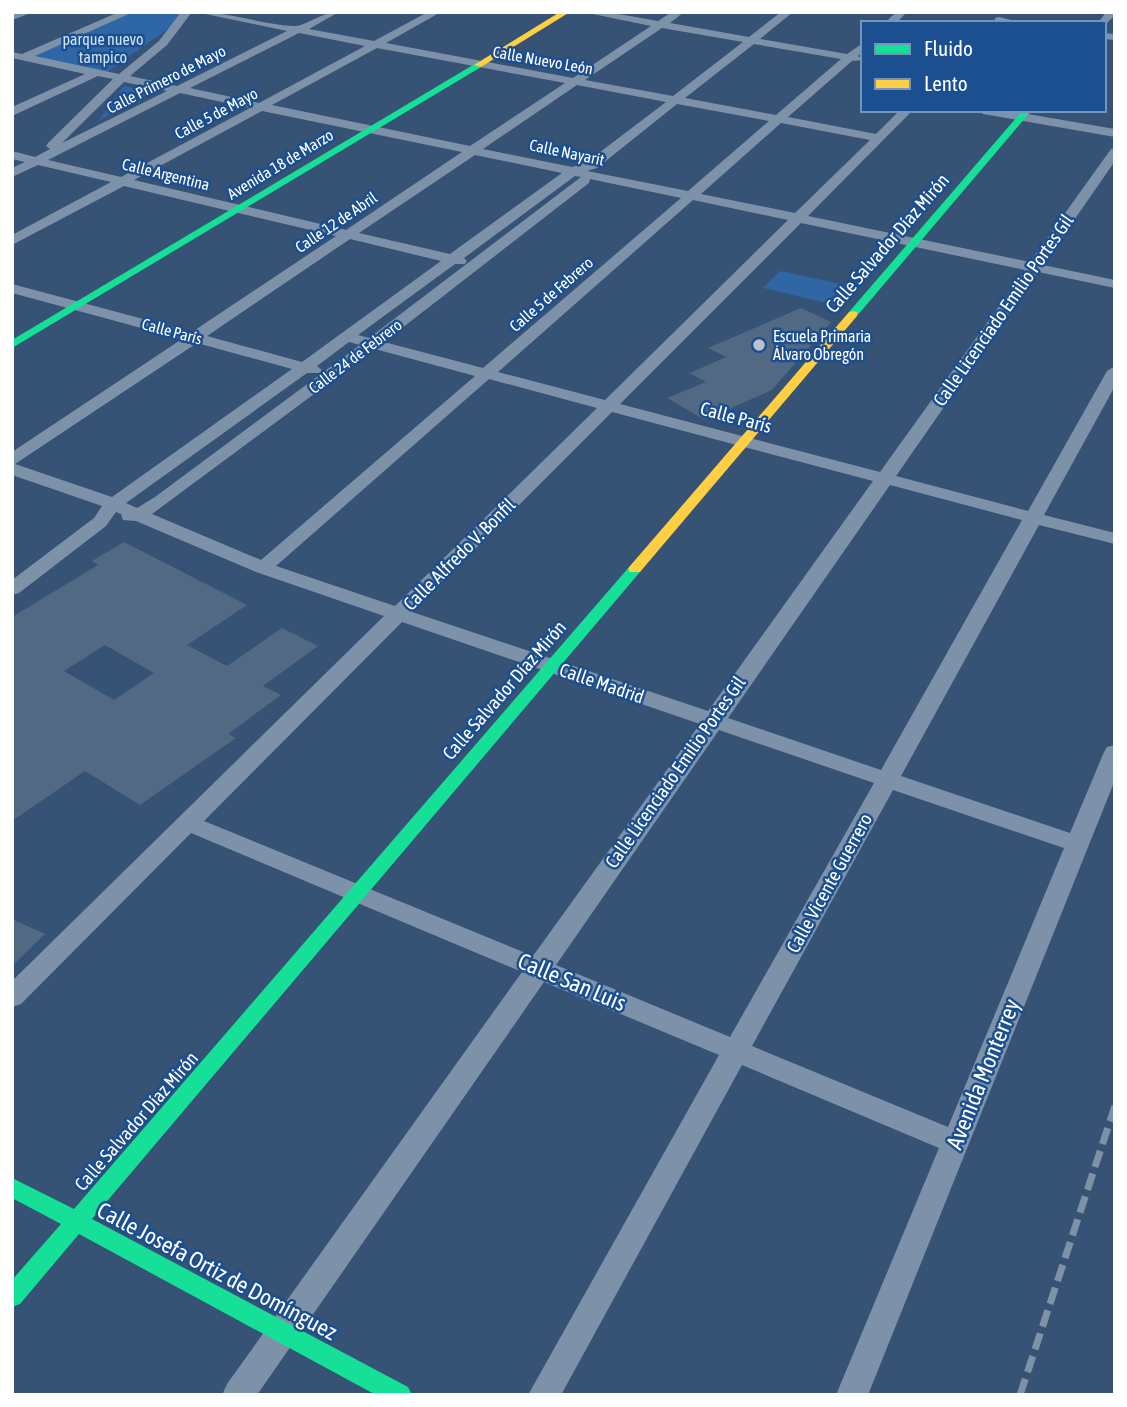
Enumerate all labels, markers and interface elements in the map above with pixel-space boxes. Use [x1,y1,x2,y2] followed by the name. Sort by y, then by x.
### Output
[861,21,1106,112] legend
[62,30,144,67] park label: parque nuevo tampico
[924,36,973,60] text: Fluido
[104,41,229,118] street label: Calle Primero de Mayo
[491,42,595,78] street label: Calle Nuevo León
[924,71,968,95] text: Lento
[171,84,261,143] street label: Calle 5 de Mayo
[224,125,336,203] street label: Avenida 18 de Marzo
[528,135,607,170] street label: Calle Nayarit
[120,154,212,195] street label: Calle Argentina
[821,169,953,317] street label: Calle Salvador Díaz Mirón
[292,188,381,256] street label: Calle 12 de Abril
[928,210,1078,410] street label: Calle Licenciado Emilio Portes Gil
[506,253,596,335] street label: Calle 5 de Febrero
[140,314,204,348] street label: Calle París
[305,315,405,397] street label: Calle 24 de Febrero
[773,327,871,364] place label: Escuela Primaria Álvaro Obregón
[751,337,767,353] marker: Escuela Primaria Álvaro Obregón
[698,397,774,437] street label: Calle París
[399,494,519,614] street label: Calle Alfredo V. Bonfil
[438,616,570,764] street label: Calle Salvador Díaz Mirón
[557,658,647,708] street label: Calle Madrid
[600,672,750,872] street label: Calle Licenciado Emilio Portes Gil
[782,809,876,956] street label: Calle Vicente Guerrero
[514,948,630,1016] street label: Calle San Luis
[941,995,1025,1153] street label: Avenida Monterrey
[70,1047,202,1195] street label: Calle Salvador Díaz Mirón
[93,1197,341,1345] street label: Calle Josefa Ortiz de Domínguez

